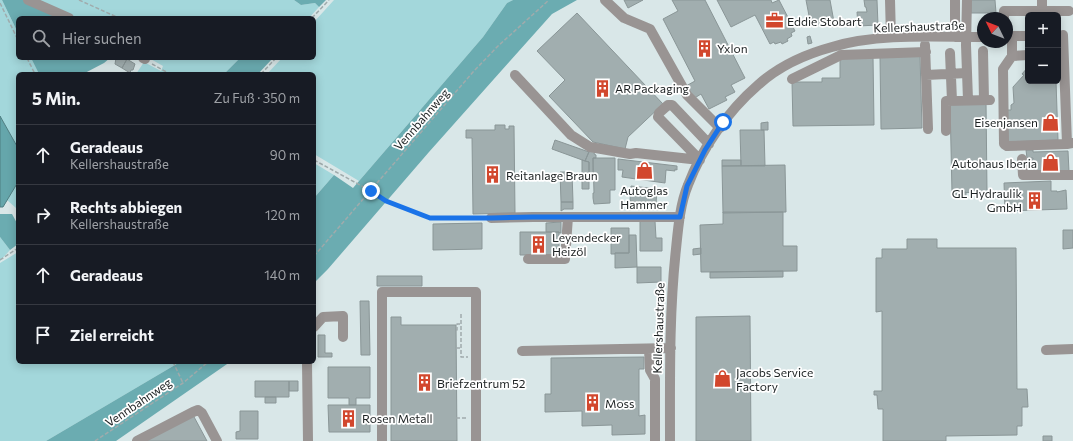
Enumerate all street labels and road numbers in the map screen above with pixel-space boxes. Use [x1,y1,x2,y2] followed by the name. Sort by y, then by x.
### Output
[873,17,965,35] street label: Kellershaustraße
[391,85,452,153] street label: Vennbahnweg
[649,282,667,374] street label: Kellershaustraße
[102,374,174,429] street label: Vennbahnweg

